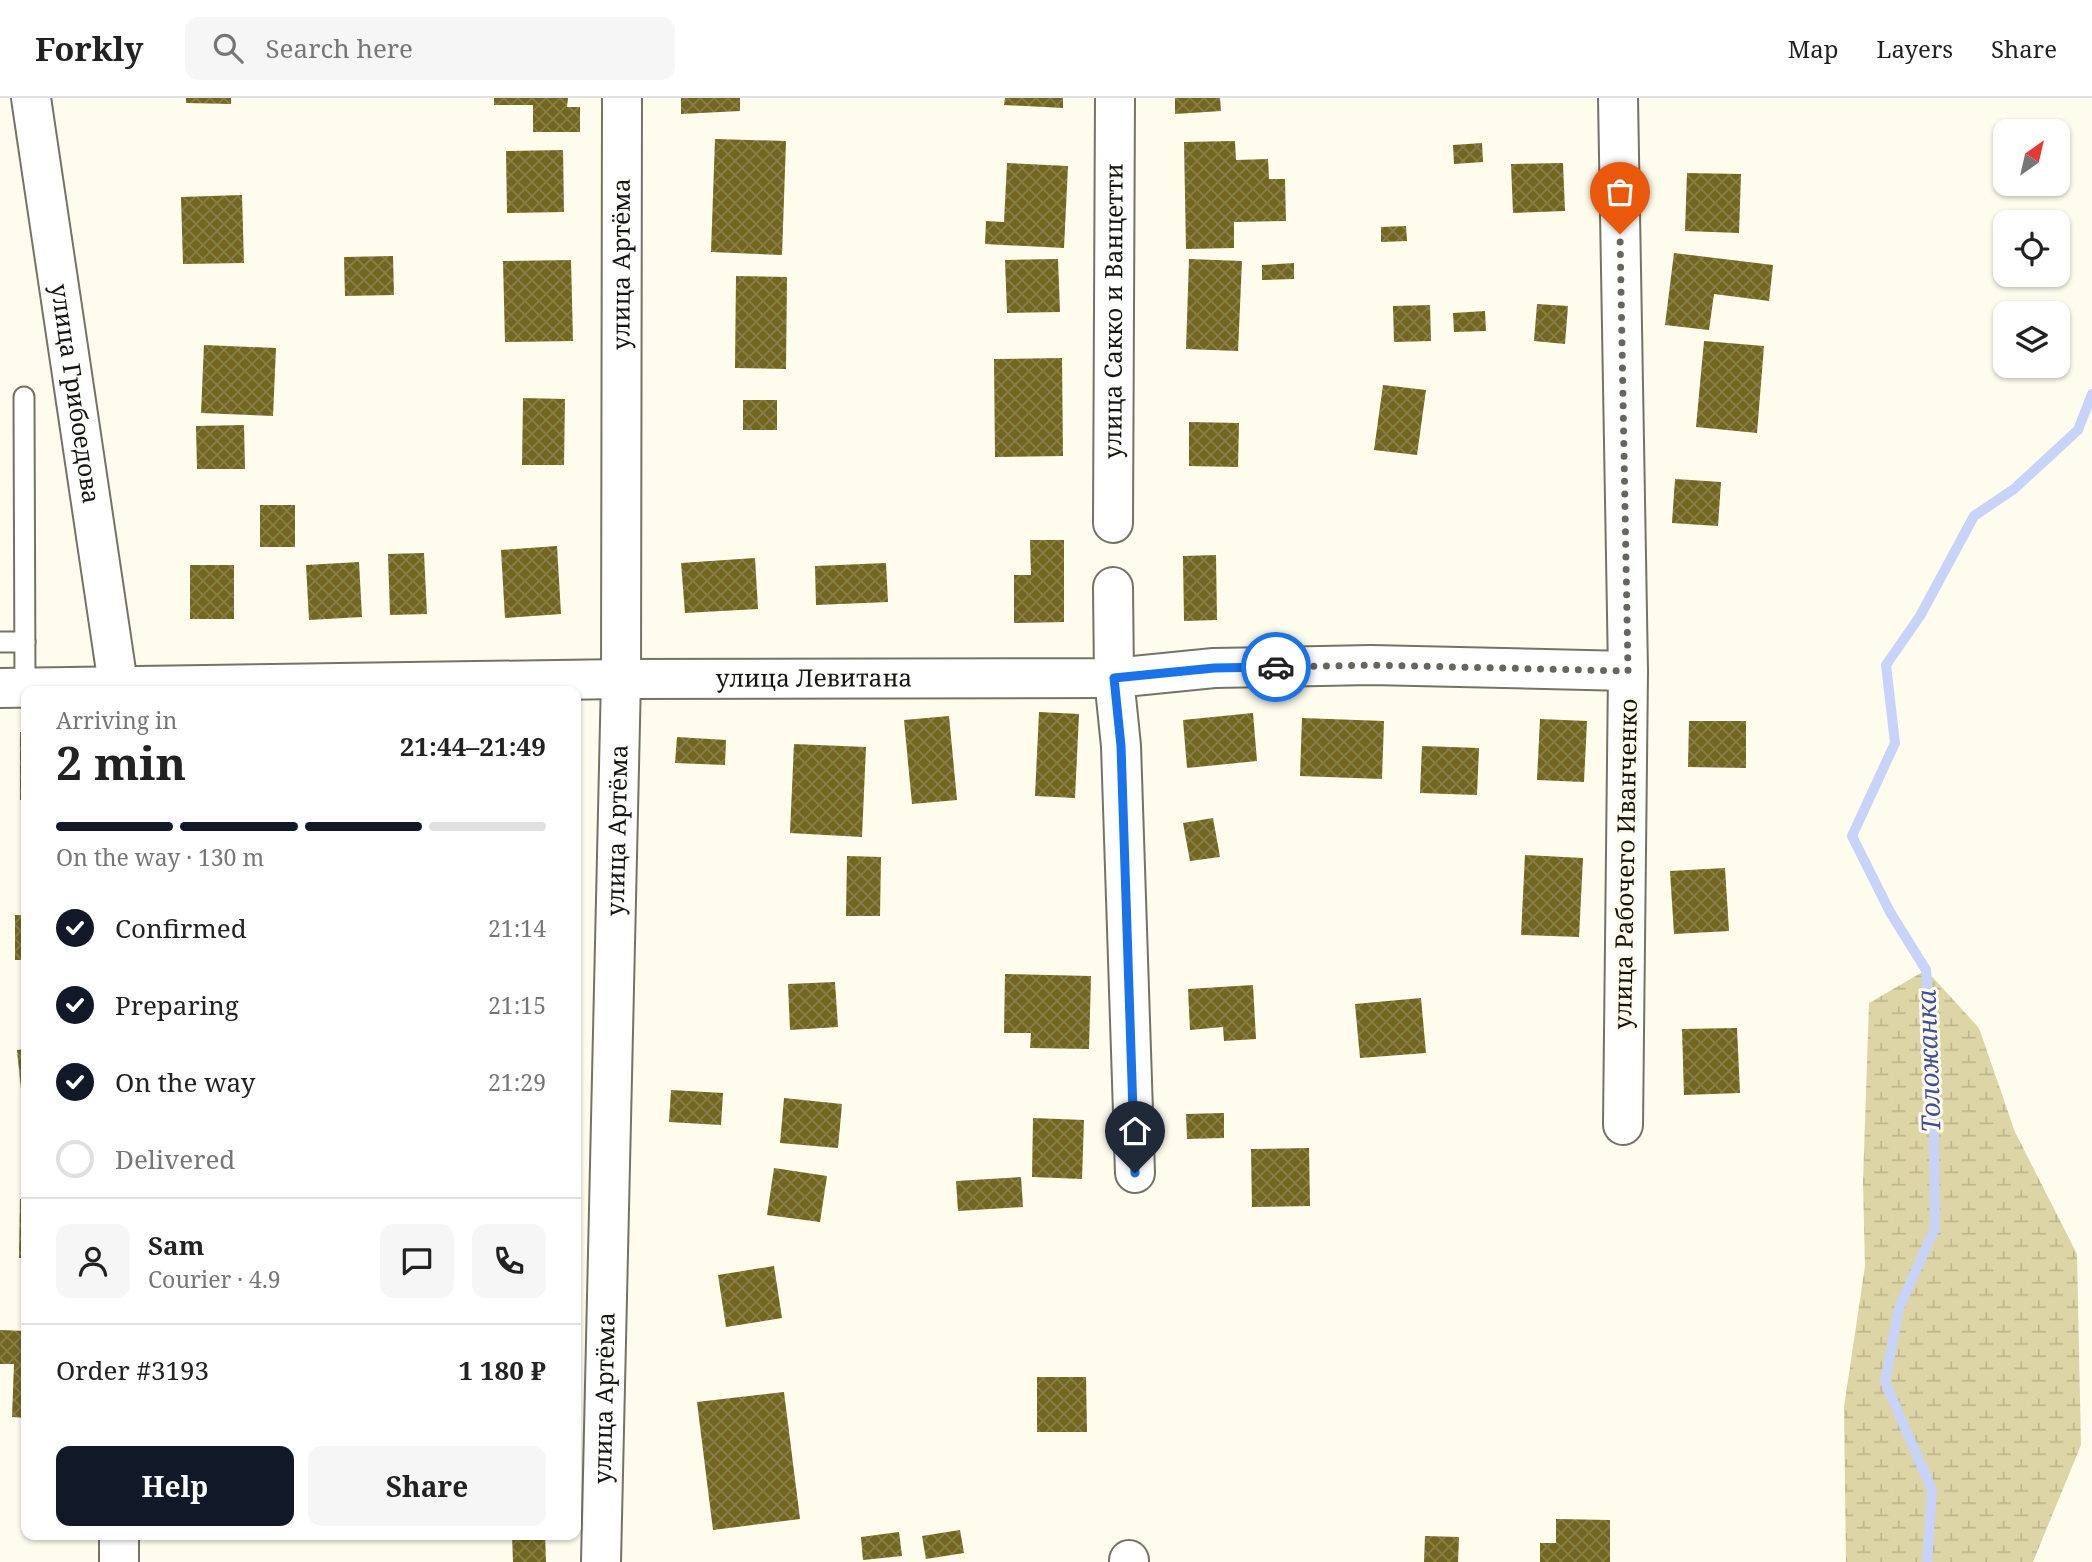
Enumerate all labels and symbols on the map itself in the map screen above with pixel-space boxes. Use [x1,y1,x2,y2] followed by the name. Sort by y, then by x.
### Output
[1993,119,2070,196] north arrow
[1590,162,1650,234] pin
[1095,163,1130,459] street label: улица Сакко и Ванцетти
[604,178,637,350] street label: улица Артёма
[44,281,109,506] street label: улица Грибоедова
[1241,632,1311,702] courier
[716,660,912,694] street label: улица Левитана
[1605,698,1644,1030] street label: улица Рабочего Иванченко
[598,744,635,916] street label: улица Артёма
[1908,989,1948,1133] water label: Толожанка
[1105,1101,1165,1173] pin
[585,1312,622,1484] street label: улица Артёма

